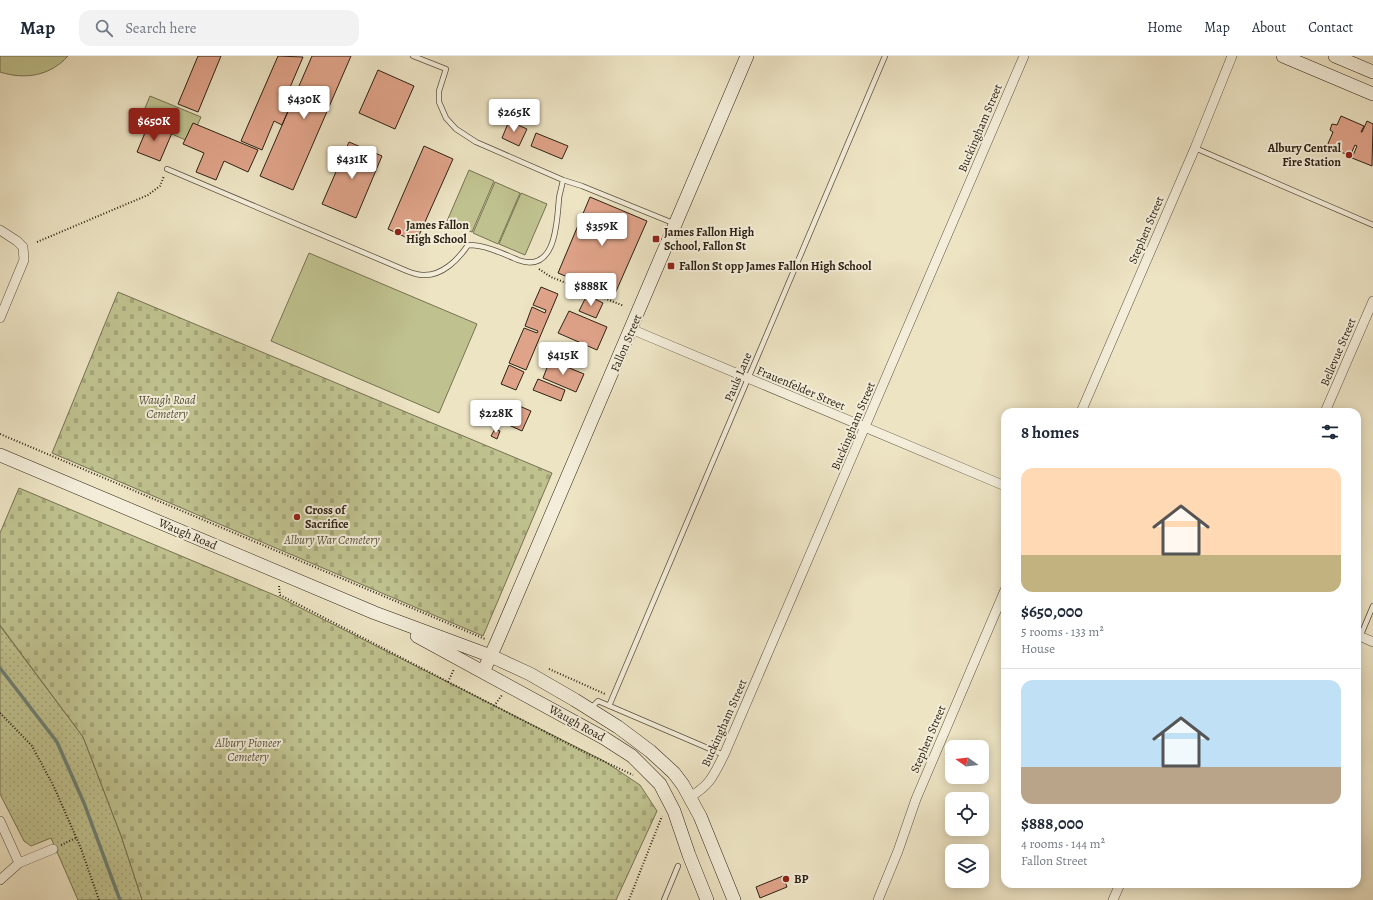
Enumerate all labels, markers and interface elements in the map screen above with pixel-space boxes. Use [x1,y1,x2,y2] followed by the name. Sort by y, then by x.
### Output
[79,10,359,46] search box
[20,15,55,41] text: Map
[93,17,115,39] icon: search
[125,18,197,38] text: Search here
[1147,18,1182,37] text: Home
[1204,18,1230,37] text: Map
[1252,18,1286,37] text: About
[1308,18,1353,37] text: Contact
[954,81,1006,175] street label: Buckingham Street
[276,86,332,120] pin: $430K
[288,90,320,107] text: $430K
[486,99,542,133] pin: $265K
[498,103,530,120] text: $265K
[126,108,182,142] pin: $650K
[138,112,170,129] text: $650K
[1267,140,1342,170] place label: Albury Central Fire Station
[324,146,380,180] pin: $431K
[337,150,367,167] text: $431K
[1344,150,1354,160] marker: Albury Central Fire Station
[1125,194,1167,266] street label: Stephen Street
[574,213,630,247] pin: $359K
[406,217,469,247] place label: James Fallon High School
[586,217,618,234] text: $359K
[664,224,755,254] place label: James Fallon High School, Fallon St
[393,227,403,237] marker: James Fallon High School
[651,234,661,244] marker: James Fallon High School, Fallon St
[679,258,872,274] place label: Fallon St opp James Fallon High School
[666,261,676,271] marker: Fallon St opp James Fallon High School
[563,273,619,307] pin: $888K
[574,277,608,294] text: $888K
[607,312,645,374] street label: Fallon Street
[1316,315,1360,389] street label: Bellevue Street
[535,342,591,376] pin: $415K
[548,346,578,363] text: $415K
[720,350,756,404] street label: Pauls Lane
[754,362,848,414] street label: Frauenfelder Street
[827,379,879,473] street label: Buckingham Street
[138,392,196,422] park label: Waugh Road Cemetery
[468,400,524,434] pin: $228K
[479,404,513,421] text: $228K
[1021,421,1079,444] text: 8 homes
[1319,421,1341,443] icon: filters
[1145,494,1217,566] icon: home
[305,502,349,532] place label: Cross of Sacrifice
[292,512,302,522] marker: Cross of Sacrifice
[155,514,220,554] street label: Waugh Road
[283,532,380,548] park label: Albury War Cemetery
[1021,600,1083,623] text: $650,000
[1021,623,1104,640] text: 5 rooms · 133 m²
[1021,640,1055,657] text: House
[697,677,751,769] street label: Buckingham Street
[545,700,609,745] street label: Waugh Road
[907,703,949,775] street label: Stephen Street
[1145,706,1217,778] icon: home
[214,735,282,765] park label: Albury Pioneer Cemetery
[945,740,989,784] north arrow
[945,740,989,888] map controls
[945,792,989,836] button: locate
[1021,812,1084,835] text: $888,000
[1021,835,1105,852] text: 4 rooms · 144 m²
[945,844,989,888] button: layers
[1021,852,1088,869] text: Fallon Street
[794,871,809,887] place label: BP
[781,874,791,884] marker: BP

